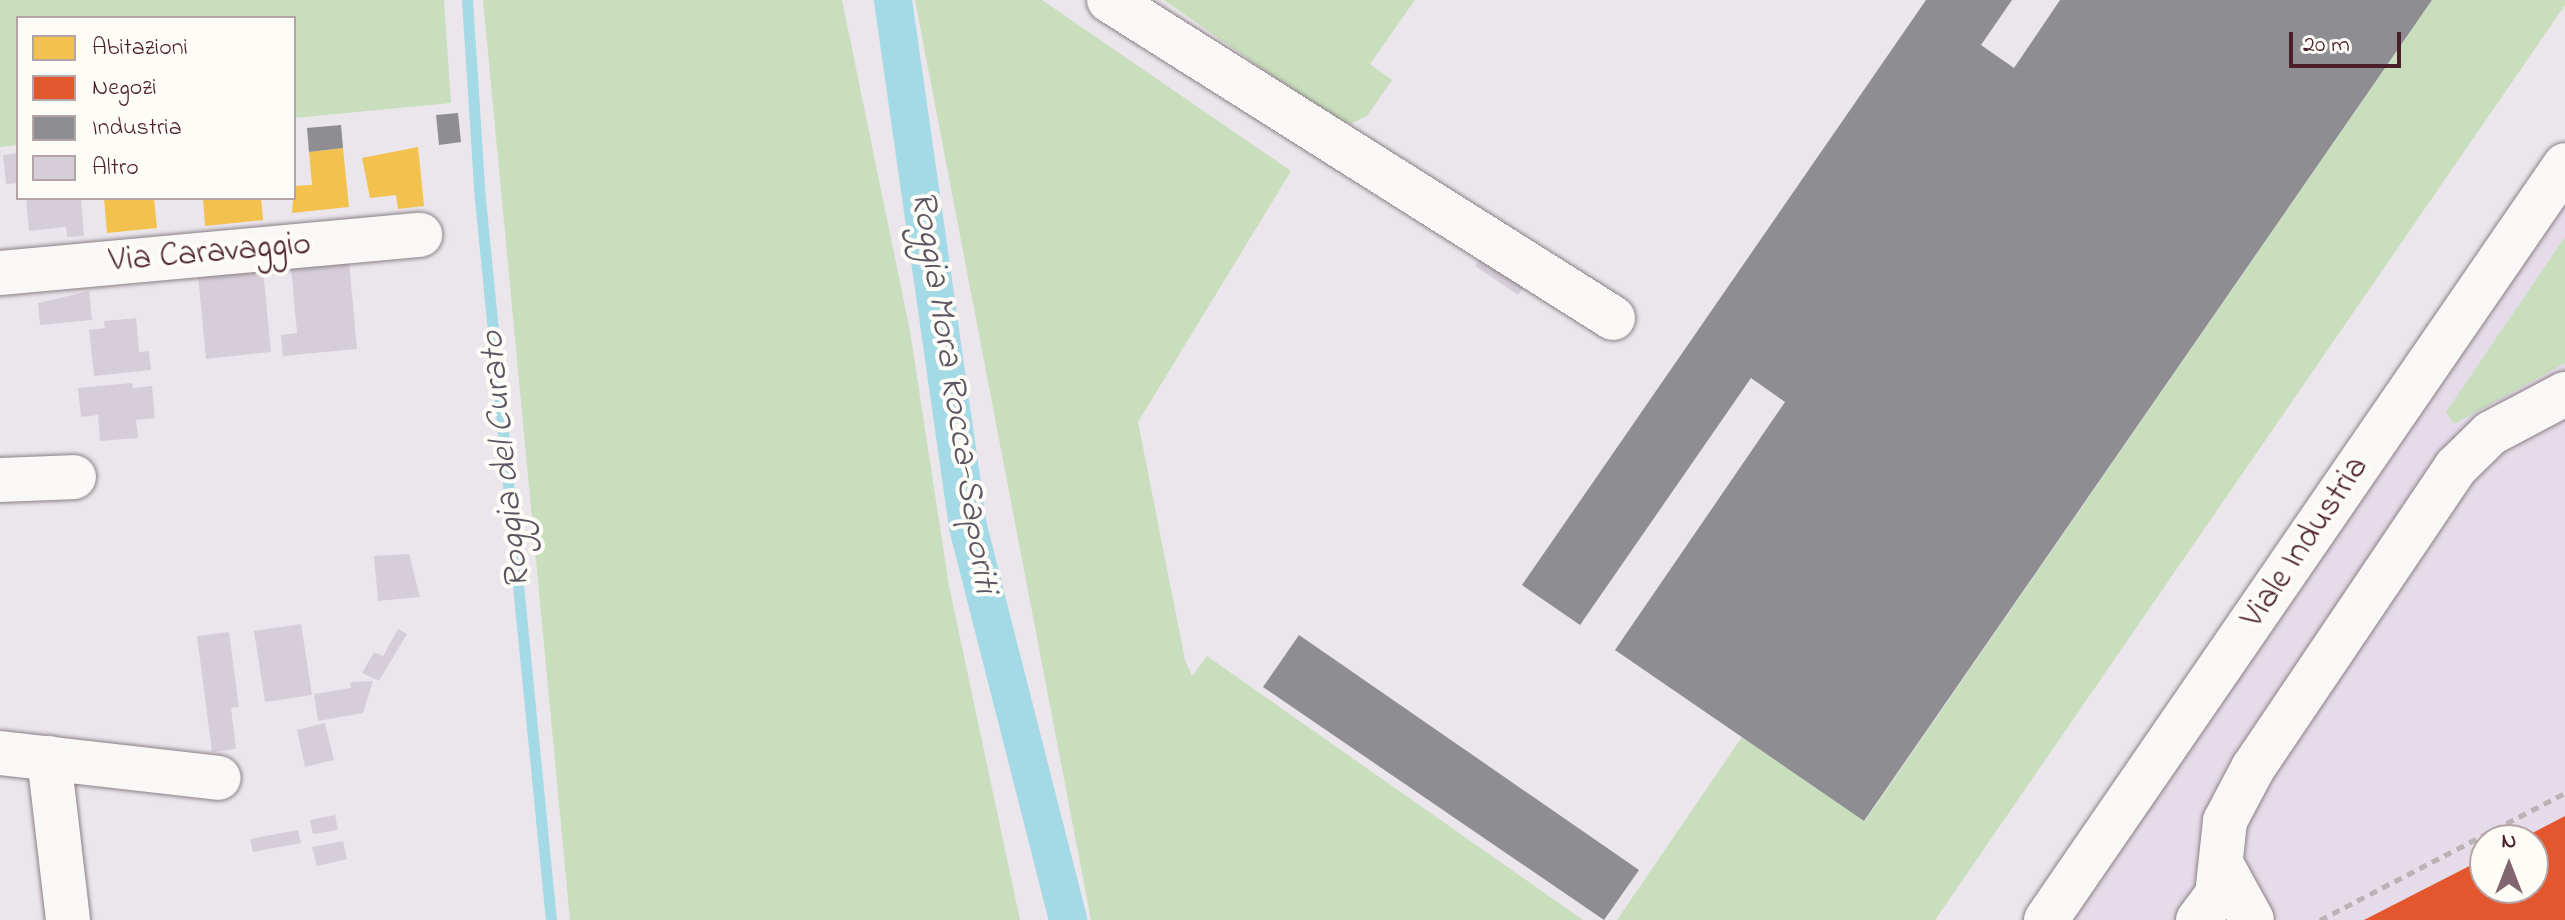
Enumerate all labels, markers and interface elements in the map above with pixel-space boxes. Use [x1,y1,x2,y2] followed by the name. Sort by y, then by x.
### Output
[16,16,296,200] legend
[2293,16,2405,66] scale bar
[2303,28,2350,63] text: 20 m
[92,31,188,66] text: Abitazioni
[92,71,157,106] text: Negozi
[92,111,182,146] text: Industria
[92,151,139,186] text: Altro
[900,188,1006,596] water label: Roggia Mora Rocca-Saporiti
[107,225,313,283] street label: Via Caravaggio
[471,329,541,591] water label: Roggia del Curato
[2234,449,2378,637] street label: Viale Industria
[2469,824,2549,904] north arrow
[2502,826,2516,858] text: N

